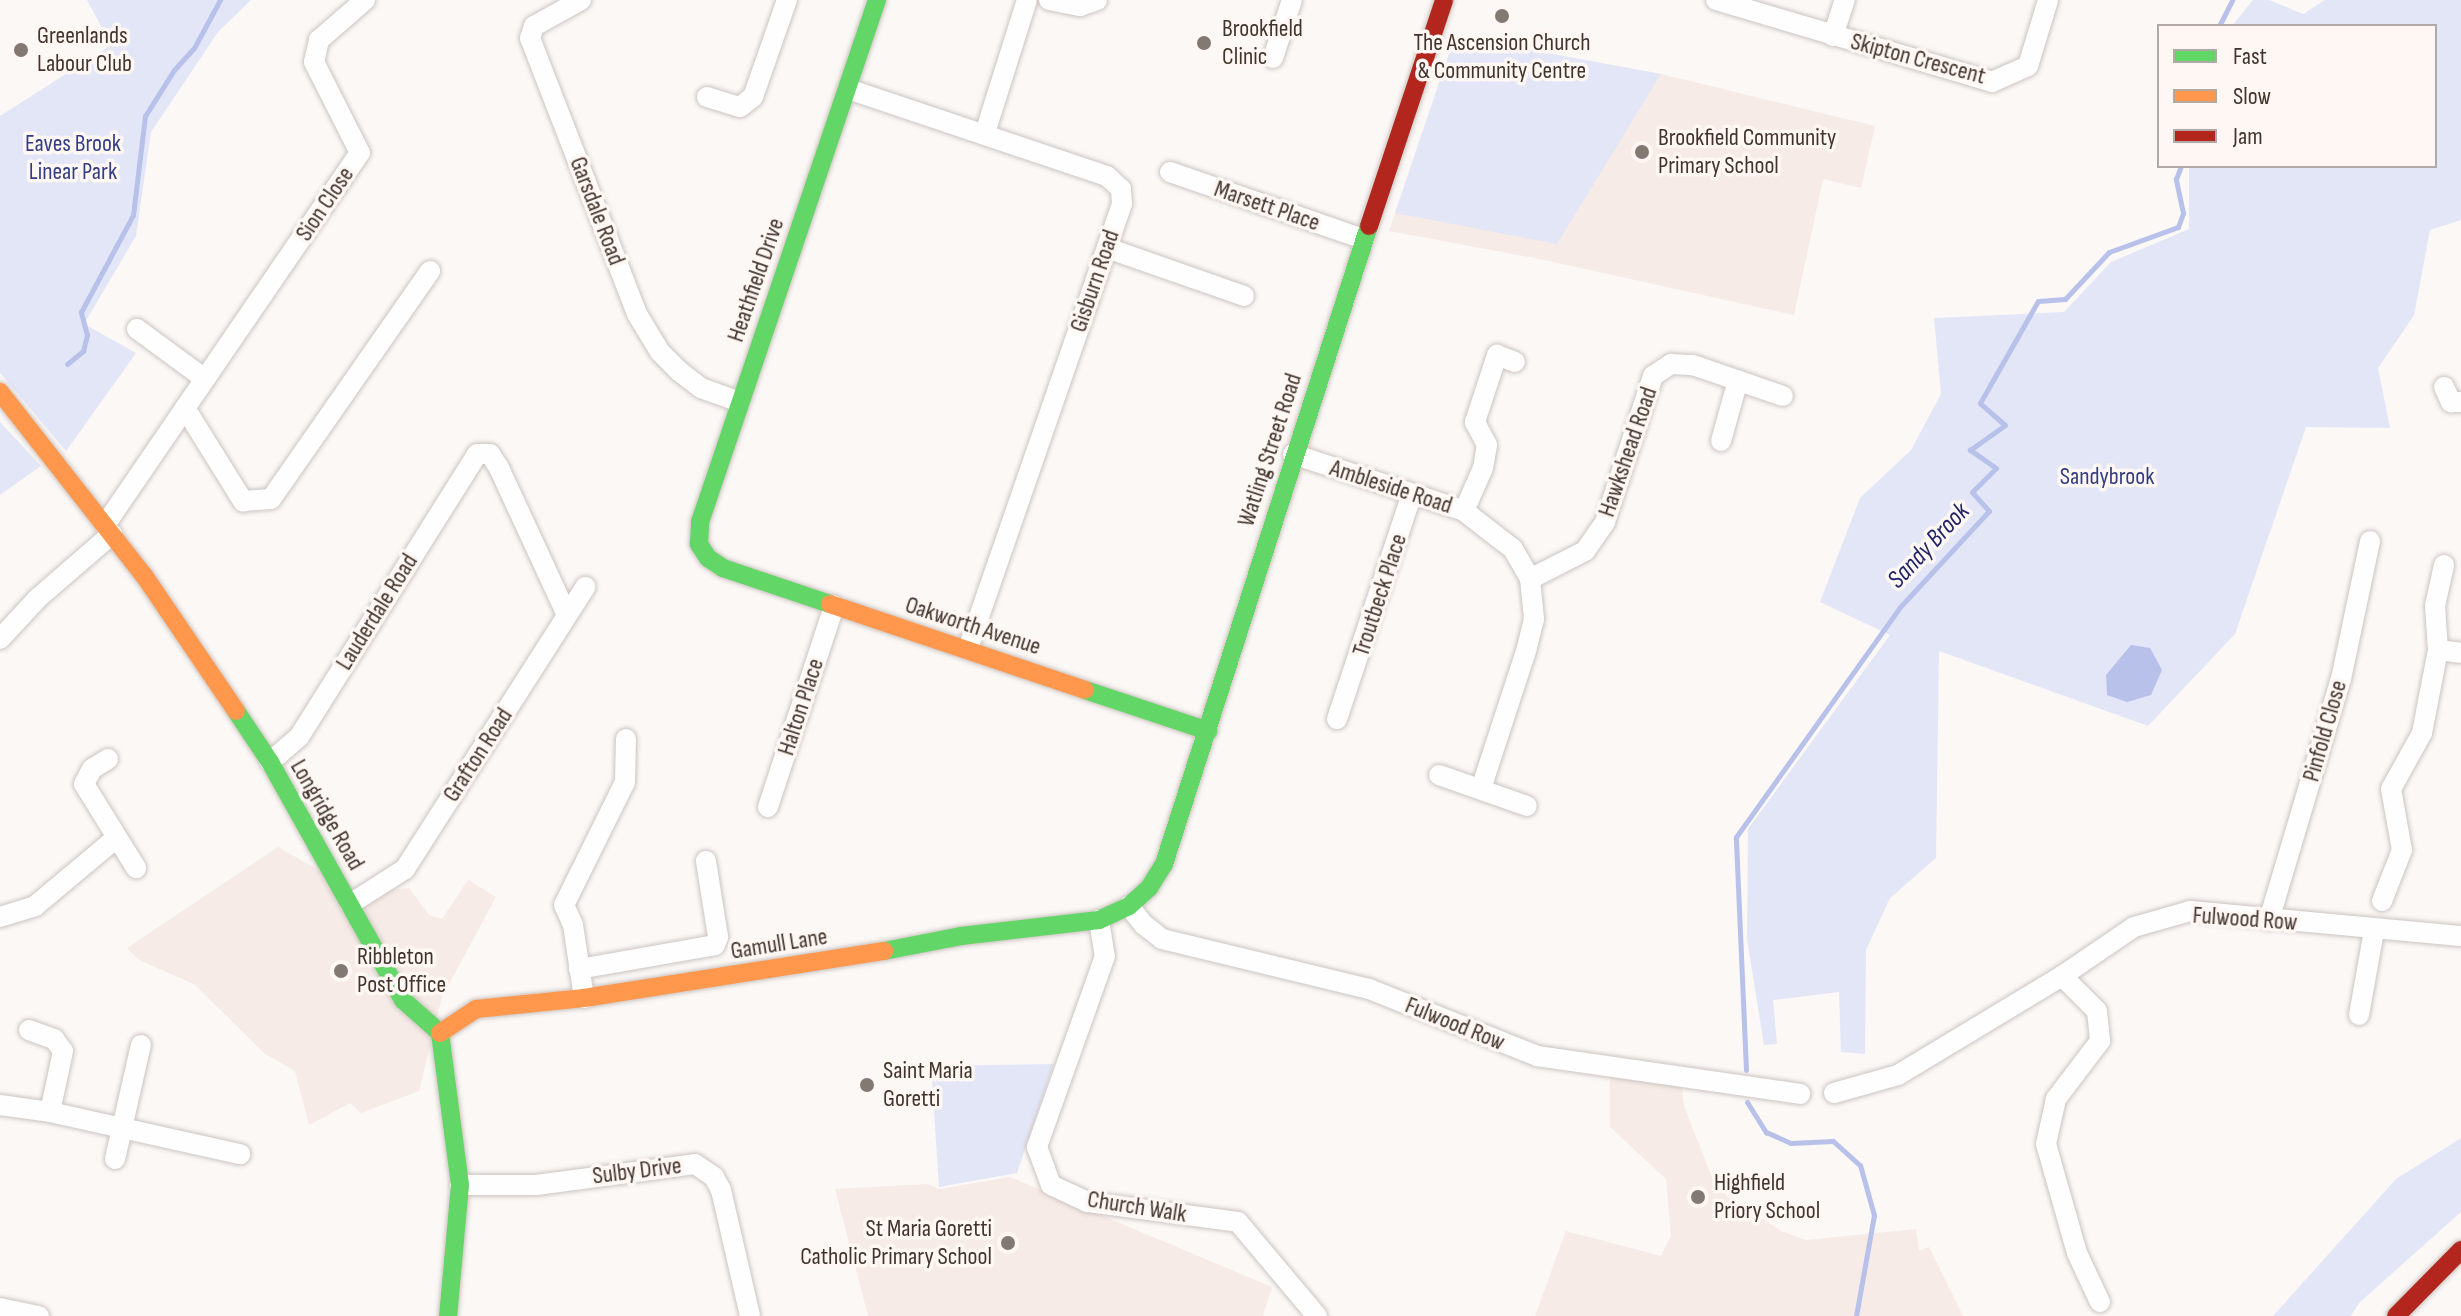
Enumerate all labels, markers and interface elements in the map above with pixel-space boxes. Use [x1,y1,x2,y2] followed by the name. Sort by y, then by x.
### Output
[1493,7,1511,25] marker: The Ascension Church & Community Centre
[1222,15,1303,71] place label: Brookfield Clinic
[37,22,132,78] place label: Greenlands Labour Club
[2157,24,2437,168] legend
[1848,27,1988,91] street label: Skipton Crescent
[1413,29,1591,85] place label: The Ascension Church & Community Centre
[1193,32,1215,54] marker: Brookfield Clinic
[12,41,30,59] marker: Greenlands Labour Club
[2233,42,2267,71] text: Fast
[2233,82,2271,111] text: Slow
[2233,122,2263,151] text: Jam
[1658,124,1836,180] place label: Brookfield Community Primary School
[25,130,121,186] park label: Eaves Brook Linear Park
[1633,143,1651,161] marker: Brookfield Community Primary School
[563,153,631,269] street label: Garsdale Road
[290,161,360,247] street label: Sion Close
[1210,175,1324,237] street label: Marsett Place
[721,214,791,346] street label: Heathfield Drive
[1064,226,1126,336] street label: Gisburn Road
[1232,370,1308,530] street label: Watling Street Road
[1592,383,1664,521] street label: Hawkshead Road
[1326,454,1456,520] street label: Ambleside Road
[2060,463,2154,491] park label: Sandybrook
[1881,497,1977,595] water label: Sandy Brook
[1347,530,1413,660] street label: Troutbeck Place
[330,549,424,675] street label: Lauderdale Road
[902,591,1044,661] street label: Oakworth Avenue
[772,655,830,759] street label: Halton Place
[2297,677,2353,785] street label: Pinfold Close
[437,703,519,807] street label: Grafton Road
[284,755,370,875] street label: Longridge Road
[2192,901,2298,937] street label: Fulwood Row
[729,922,829,966] street label: Gamull Lane
[357,943,446,999] place label: Ribbleton Post Office
[332,962,350,980] marker: Ribbleton Post Office
[1401,991,1509,1057] street label: Fulwood Row
[883,1057,973,1113] place label: Saint Maria Goretti
[858,1076,876,1094] marker: Saint Maria Goretti
[591,1151,683,1191] street label: Sulby Drive
[1714,1169,1820,1225] place label: Highfield Priory School
[1085,1185,1189,1229] street label: Church Walk
[1689,1188,1707,1206] marker: Highfield Priory School
[800,1215,992,1271] place label: St Maria Goretti Catholic Primary School
[999,1234,1017,1252] marker: St Maria Goretti Catholic Primary School

